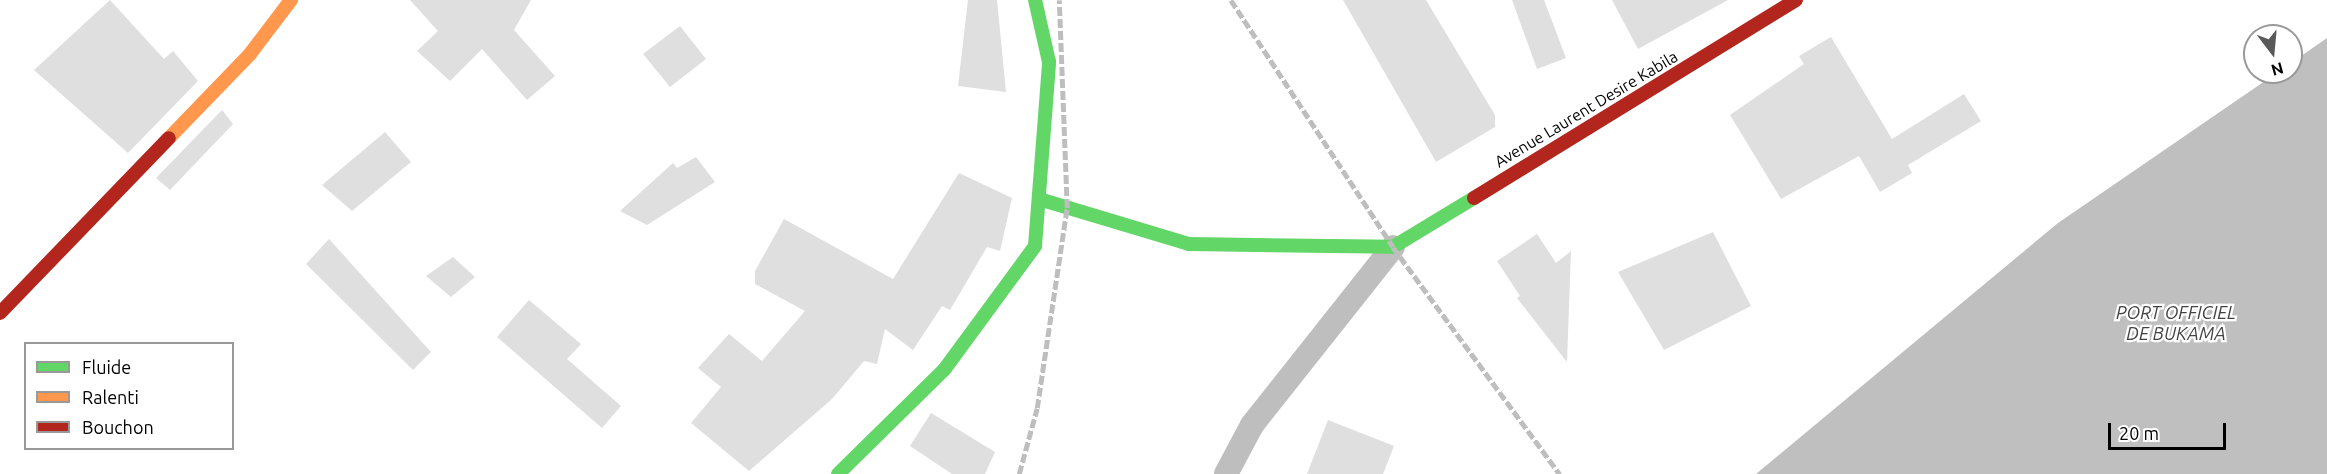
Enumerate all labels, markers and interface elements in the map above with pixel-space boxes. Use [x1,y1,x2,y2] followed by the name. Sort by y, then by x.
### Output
[2243,24,2303,84] north arrow
[1491,47,1681,171] street label: Avenue Laurent Desire Kabila
[2269,59,2286,80] text: N
[2116,302,2236,344] water label: PORT OFFICIEL DE BUKAMA
[24,342,234,450] legend
[82,357,131,377] text: Fluide
[82,387,139,407] text: Ralenti
[2111,411,2230,449] scale bar
[82,417,154,437] text: Bouchon
[2119,423,2159,443] text: 20 m

